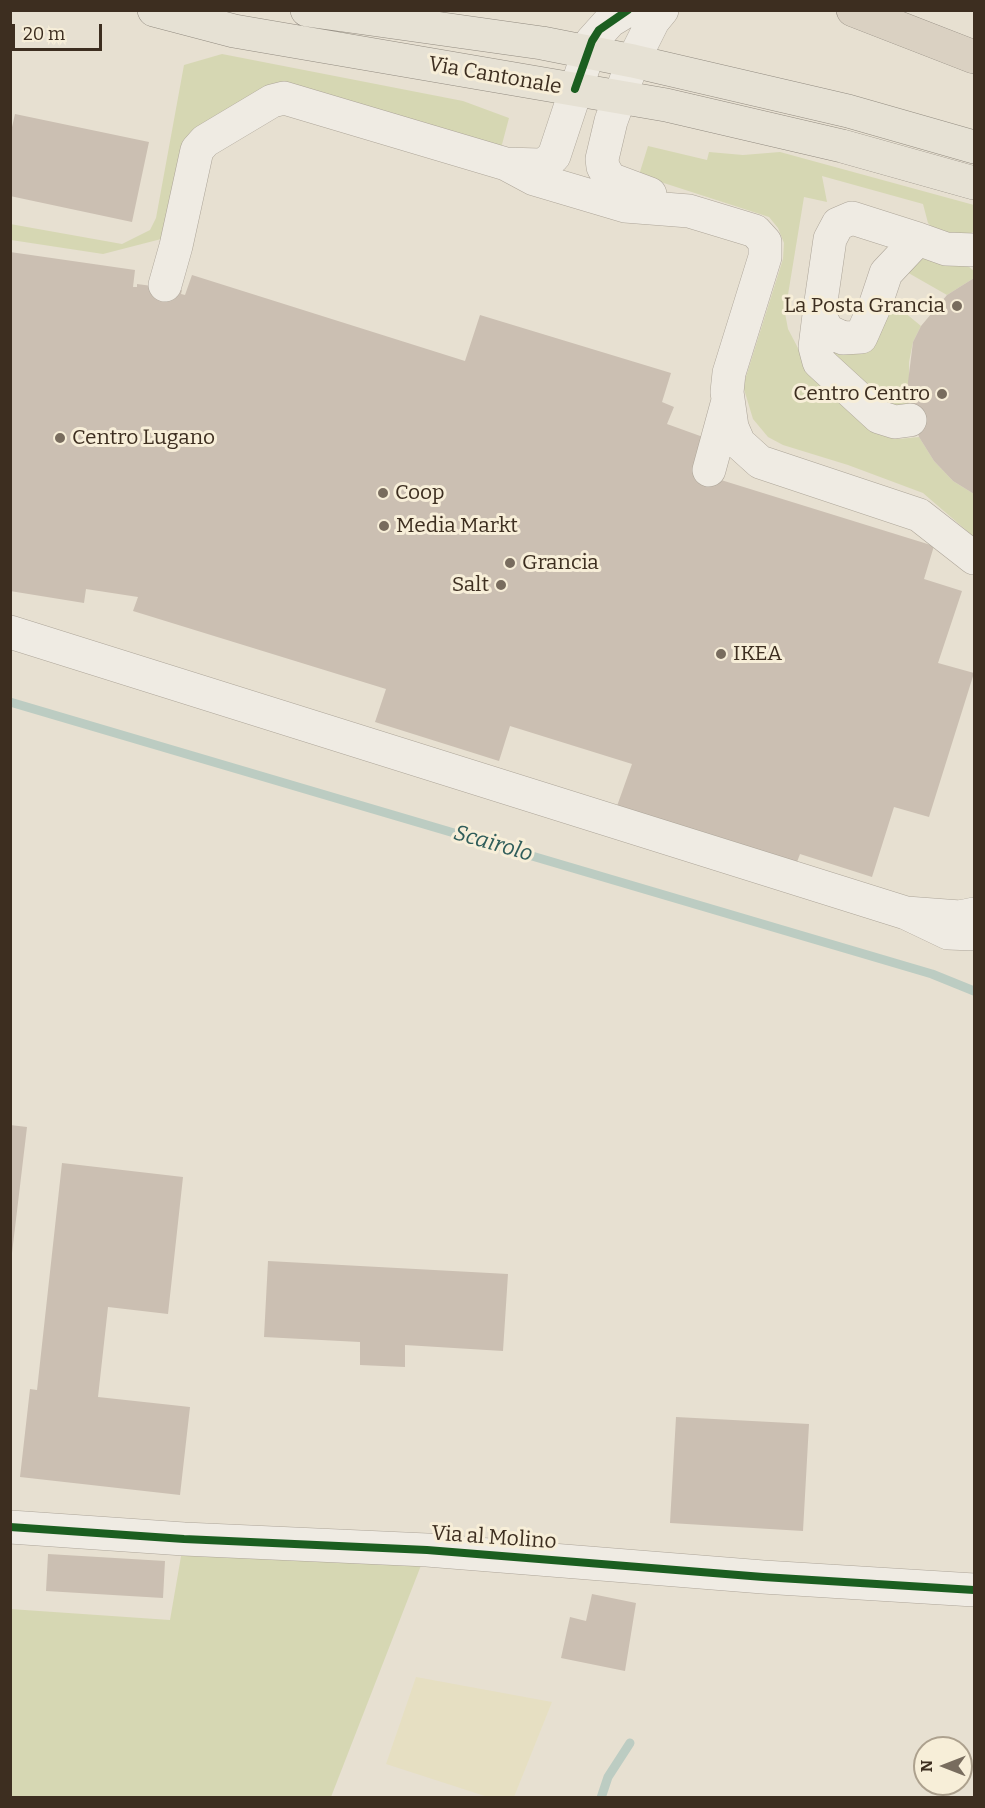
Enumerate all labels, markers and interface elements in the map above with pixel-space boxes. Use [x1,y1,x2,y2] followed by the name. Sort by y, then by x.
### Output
[15,12,105,50] scale bar
[23,23,65,45] text: 20 m
[426,52,564,100] street label: Via Cantonale
[784,293,945,319] place label: La Posta Grancia
[950,299,964,313] marker: La Posta Grancia
[793,381,930,407] place label: Centro Centro
[935,387,949,401] marker: Centro Centro
[72,425,215,451] place label: Centro Lugano
[53,431,67,445] marker: Centro Lugano
[395,480,445,506] place label: Coop
[376,486,390,500] marker: Coop
[396,513,518,539] place label: Media Markt
[377,519,391,533] marker: Media Markt
[522,550,599,576] place label: Grancia
[503,556,517,570] marker: Grancia
[452,572,489,598] place label: Salt
[494,578,508,592] marker: Salt
[733,641,782,667] place label: IKEA
[714,647,728,661] marker: IKEA
[451,820,535,868] water label: Scairolo
[431,1521,557,1555] street label: Via al Molino
[913,1736,973,1796] north arrow
[917,1760,936,1772] text: N

